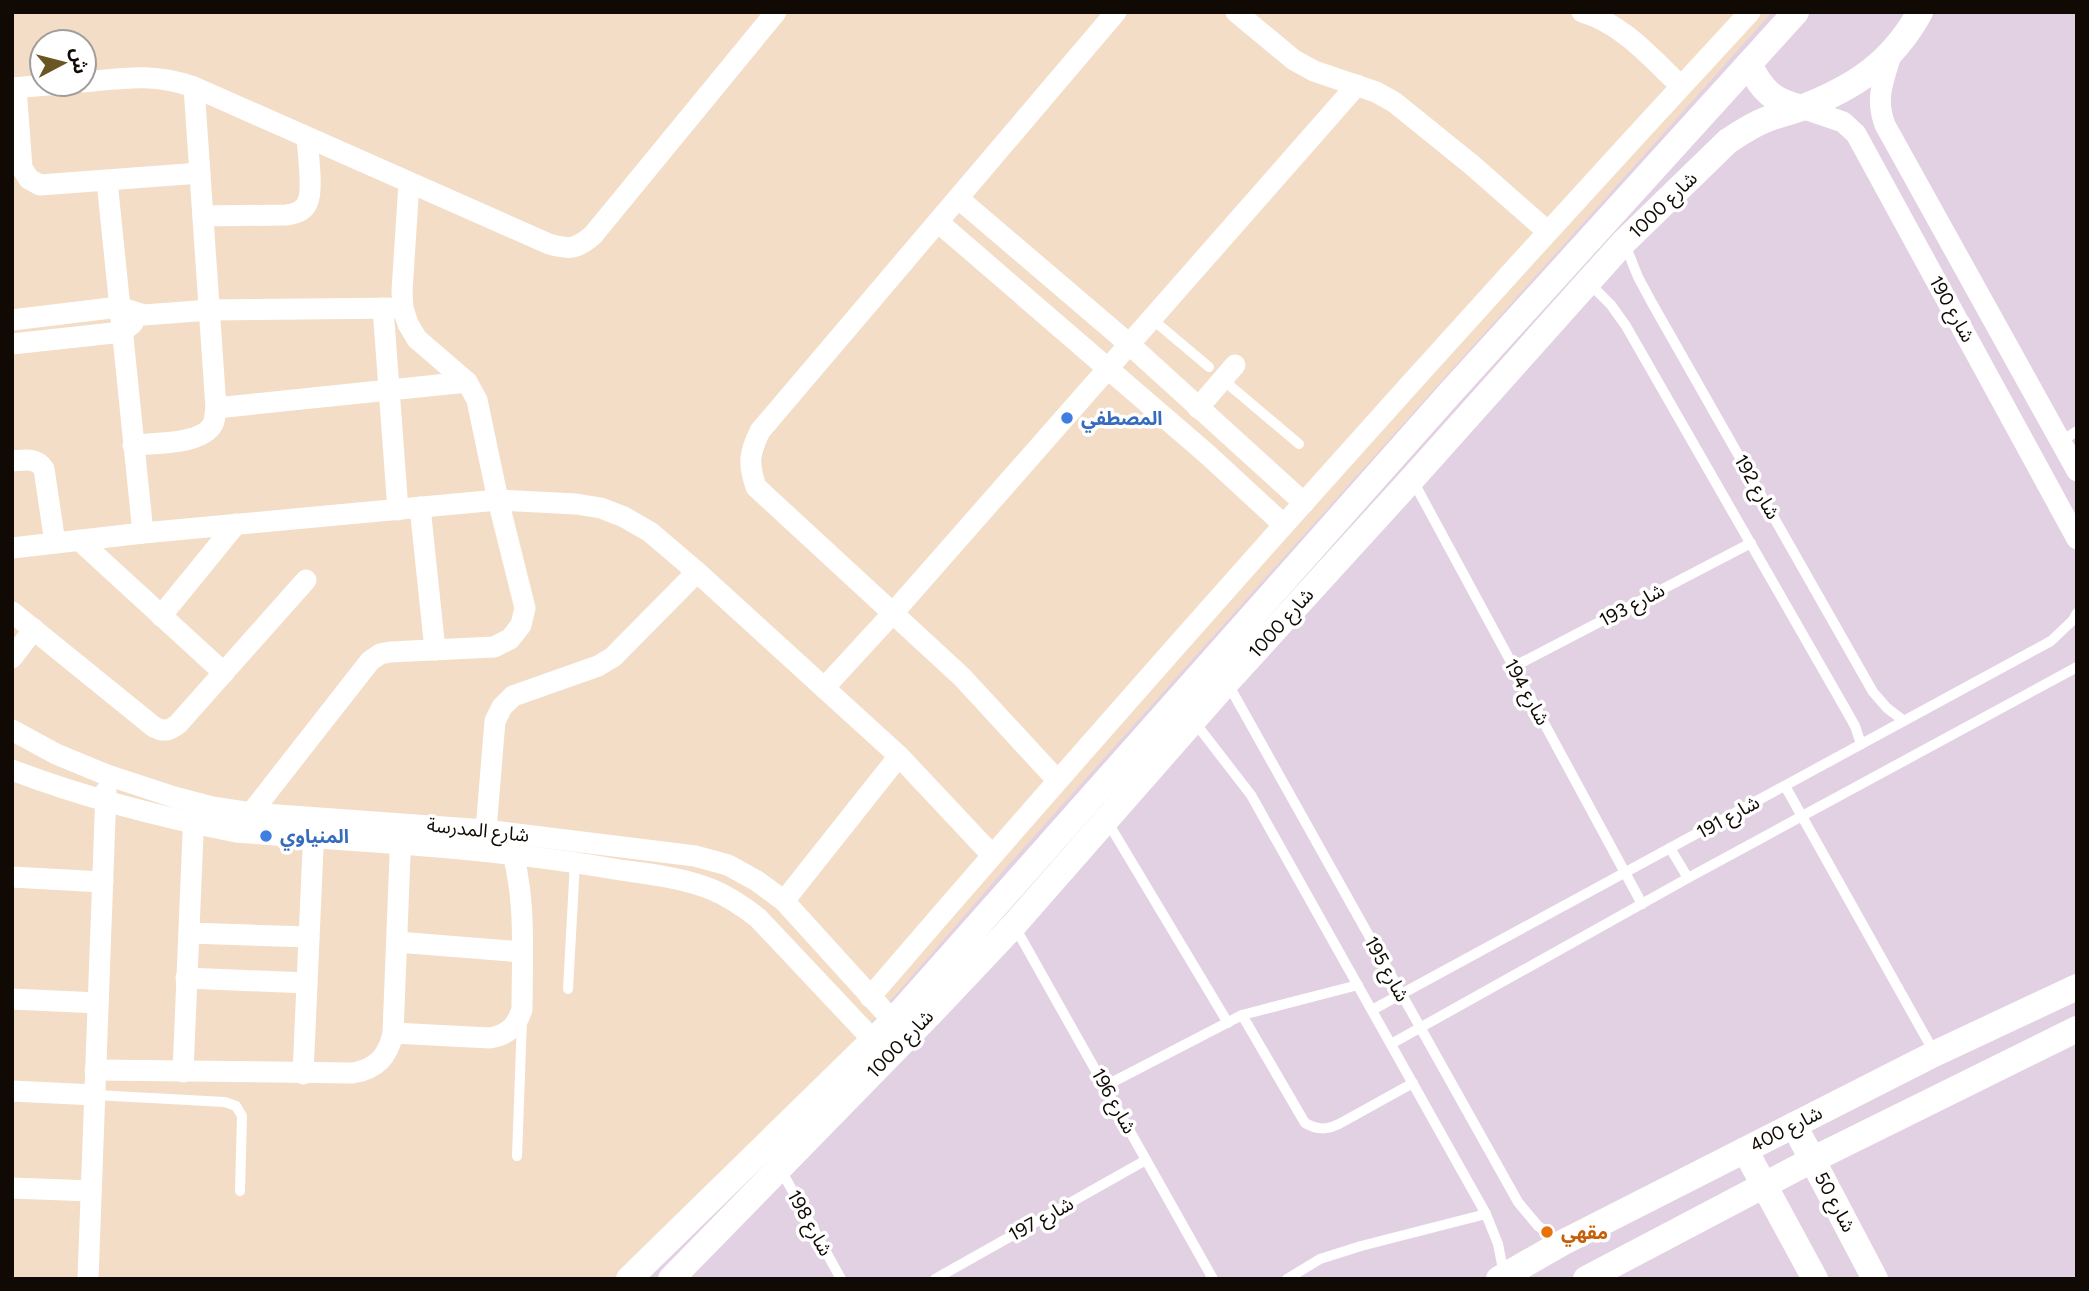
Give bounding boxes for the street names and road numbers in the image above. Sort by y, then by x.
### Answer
street label: شارع 1000 [1624,167,1703,245]
street label: شارع 190 [1923,272,1980,347]
street label: شارع 192 [1728,451,1785,524]
street label: شارع 193 [1595,578,1670,634]
street label: شارع 1000 [1244,583,1320,664]
street label: شارع 194 [1498,655,1555,730]
street label: شارع 191 [1693,790,1764,845]
street label: شارع المدرسة [425,813,530,849]
street label: شارع 195 [1358,932,1414,1007]
street label: شارع 1000 [862,1005,940,1084]
street label: شارع 196 [1085,1064,1141,1139]
street label: شارع 400 [1746,1101,1827,1159]
street label: شارع 50 [1808,1168,1860,1237]
street label: شارع 198 [781,1186,838,1261]
street label: شارع 197 [1005,1192,1078,1248]

